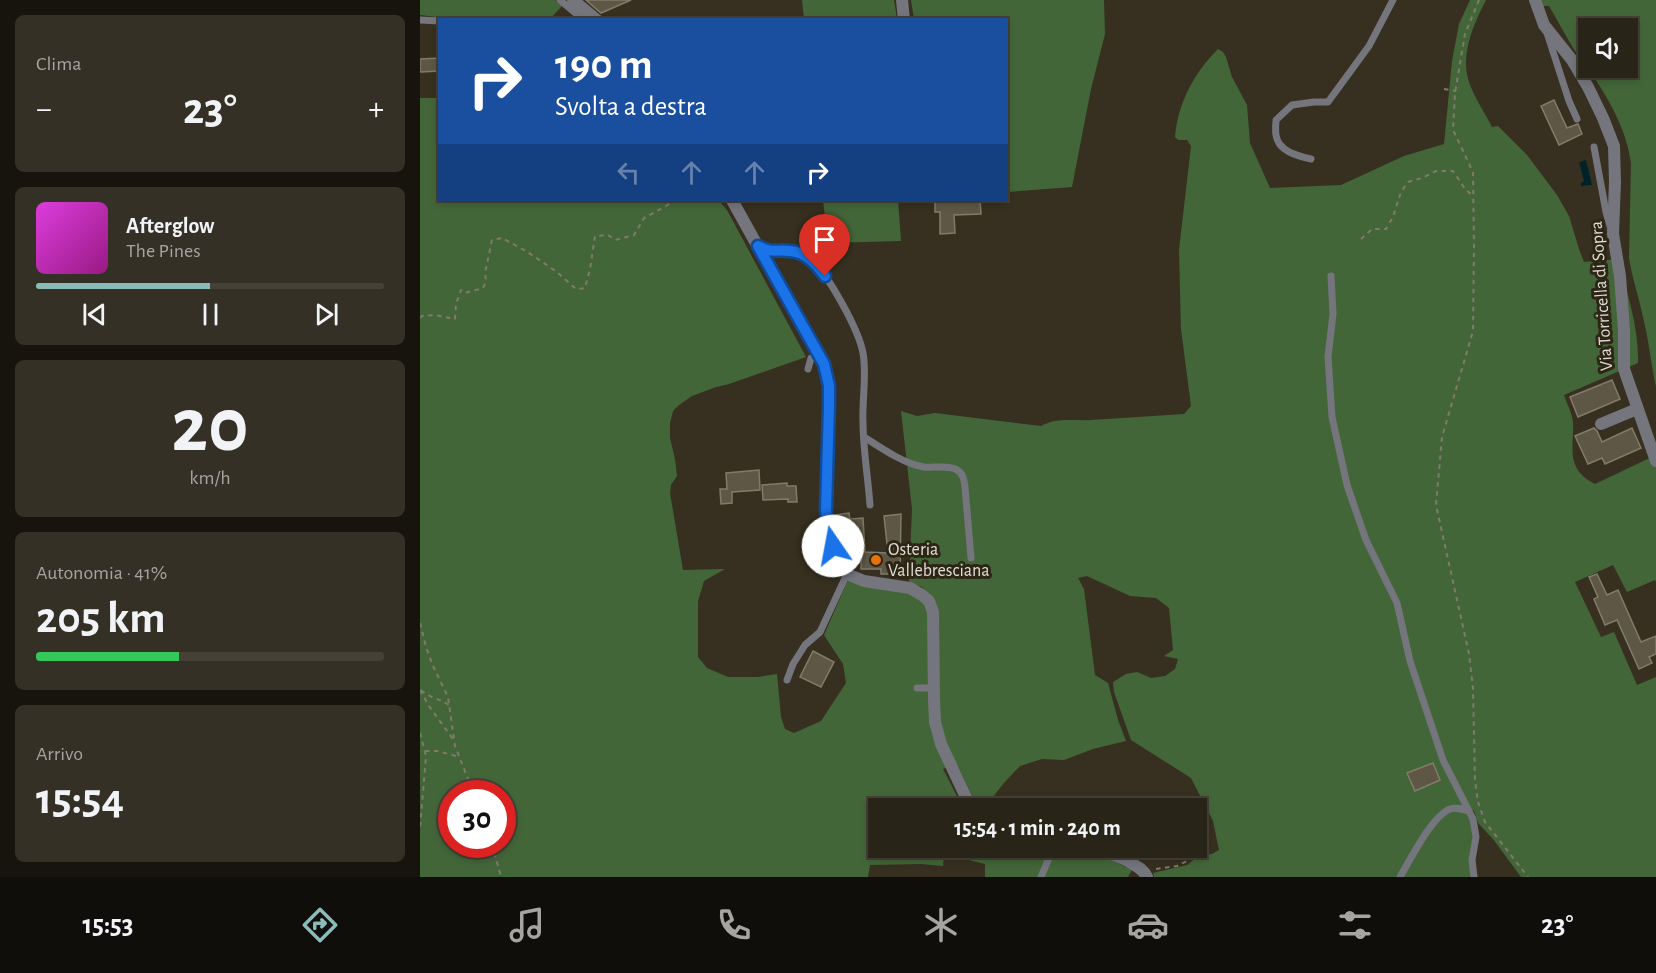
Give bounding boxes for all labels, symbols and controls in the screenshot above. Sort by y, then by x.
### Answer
map controls [1578,18,1638,78]
button: sound [1578,18,1638,78]
icon: right [456,42,534,120]
text: 190 m [555,44,653,86]
text: Clima [36,54,81,74]
text: 23° [183,87,237,132]
text: − [36,93,52,126]
text: + [368,93,384,126]
text: Svolta a destra [555,93,707,120]
icon: left [612,156,645,189]
icon: ahead [675,156,708,189]
icon: ahead [738,156,771,189]
icon: right [801,156,834,189]
pin [799,214,850,276]
text: Afterglow [126,215,214,237]
street label: Via Torricella di Sopra [1588,221,1616,371]
icon: arrive [808,223,841,256]
text: The Pines [126,241,201,261]
icon: previous [78,298,111,331]
icon: pause [194,298,227,331]
icon: next [310,298,343,331]
text: 20 [171,388,249,466]
text: km/h [189,468,231,488]
position arrow [801,514,865,578]
place label: Osteria Vallebresciana [888,541,990,580]
marker: Osteria Vallebresciana [869,553,883,567]
text: Autonomia · 41% [36,563,167,583]
text: 205 km [36,596,165,641]
text: Arrivo [36,744,83,764]
text: 15:54 [36,777,124,822]
speed limit sign: 30 [438,780,516,858]
text: 15:54 · 1 min · 240 m [954,817,1121,839]
icon: directions [299,904,341,946]
icon: music [506,904,548,946]
icon: phone [713,904,755,946]
icon: climate [920,904,962,946]
icon: car [1127,904,1169,946]
icon: filters [1334,904,1376,946]
text: 15:53 [83,911,133,938]
text: 23° [1541,911,1573,938]

